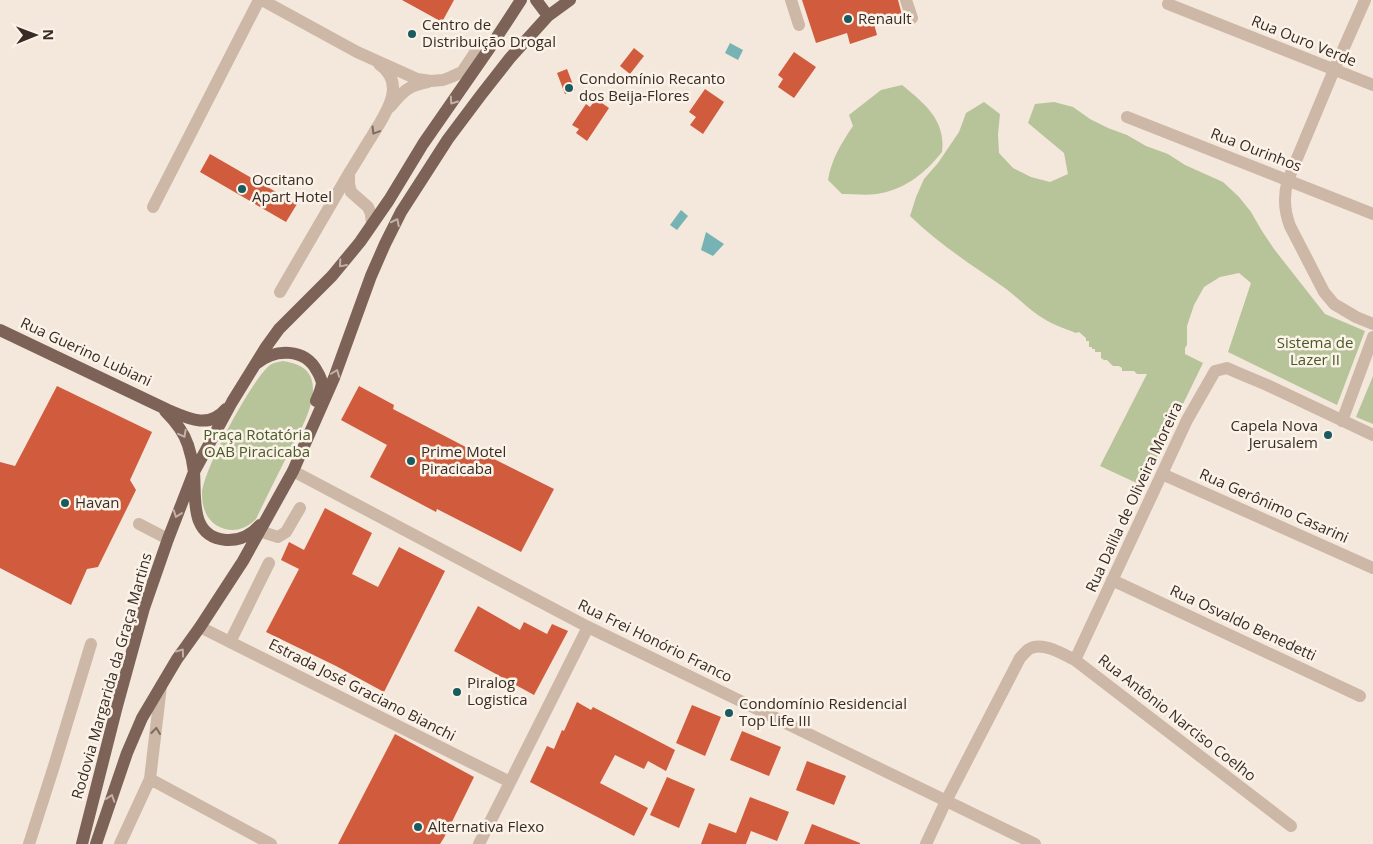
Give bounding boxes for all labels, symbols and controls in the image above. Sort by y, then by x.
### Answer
place label: Renault [858,8,912,28]
north arrow [10,10,60,60]
street label: Rua Ouro Verde [1249,10,1360,70]
marker: Renault [842,13,854,25]
place label: Centro de Distribuição Drogal [422,14,556,51]
marker: Centro de Distribuição Drogal [406,28,418,40]
text: N [39,29,58,41]
place label: Condomínio Recanto dos Beija-Flores [579,68,725,105]
marker: Condomínio Recanto dos Beija-Flores [563,82,575,94]
one-way arrow [450,95,459,104]
street label: Rua Ourinhos [1208,123,1305,176]
one-way arrow [371,125,381,134]
place label: Occitano Apart Hotel [252,169,332,206]
marker: Occitano Apart Hotel [236,183,248,195]
one-way arrow [390,218,400,227]
one-way arrow [339,258,348,267]
street label: Rua Guerino Lubiani [18,312,155,390]
park label: Sistema de Lazer II [1277,332,1353,369]
one-way arrow [330,369,340,377]
street label: Rua Dalila de Oliveira Moreira [1080,398,1186,595]
place label: Capela Nova Jerusalem [1230,415,1318,452]
park label: Praça Rotatória OAB Piracicaba [203,424,311,461]
one-way arrow [177,429,187,438]
marker: Capela Nova Jerusalem [1322,429,1334,441]
place label: Prime Motel Piracicaba [421,441,506,478]
marker: Prime Motel Piracicaba [405,455,417,467]
street label: Rua Gerônimo Casarini [1197,463,1352,547]
place label: Havan [75,492,119,512]
marker: Havan [59,497,71,509]
one-way arrow [173,509,183,517]
street label: Rodovia Margarida da Graça Martins [66,550,156,801]
street label: Rua Osvaldo Benedetti [1167,579,1320,665]
street label: Rua Frei Honório Franco [575,594,736,686]
street label: Estrada José Graciano Bianchi [266,633,459,745]
one-way arrow [176,649,184,658]
street label: Rua Antônio Narciso Coelho [1094,649,1261,785]
place label: Piralog Logistica [467,672,528,709]
marker: Piralog Logistica [451,686,463,698]
place label: Condomínio Residencial Top Life III [739,693,907,730]
marker: Condomínio Residencial Top Life III [723,707,735,719]
one-way arrow [150,727,161,735]
one-way arrow [106,794,116,802]
place label: Alternativa Flexo [428,816,544,836]
marker: Alternativa Flexo [412,821,424,833]

